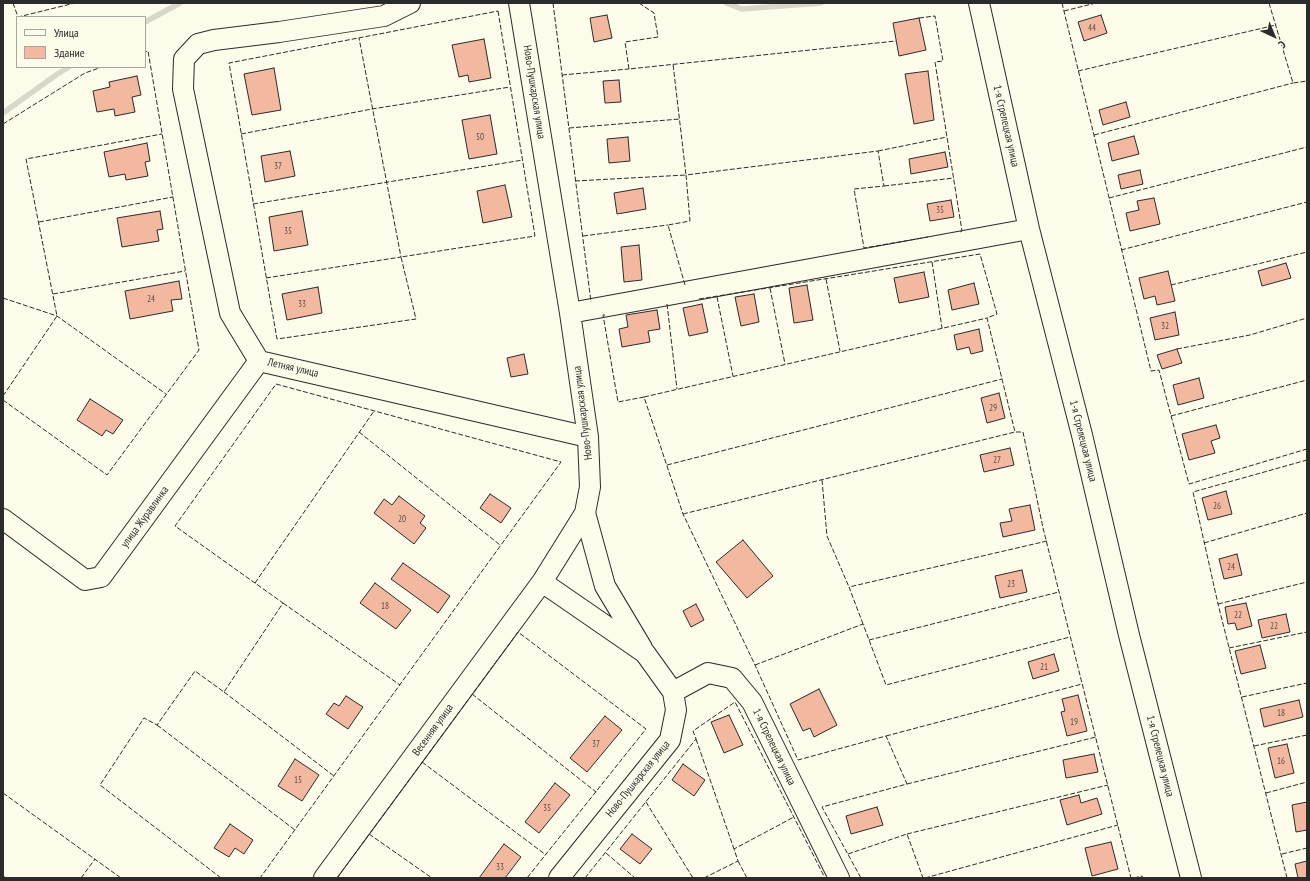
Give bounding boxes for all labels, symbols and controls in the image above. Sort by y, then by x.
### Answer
legend [16,16,146,68]
north arrow [1254,16,1294,56]
house number: 44 [1088,23,1096,33]
text: Улица [54,25,79,40]
text: С [1276,38,1289,51]
street label: Ново-Пушкарская улица [520,44,548,140]
text: Здание [54,45,85,60]
street label: 1-я Стрелецкая улица [990,84,1022,168]
house number: 50 [476,132,484,142]
house number: 37 [274,161,282,171]
house number: 35 [936,205,944,215]
house number: 35 [284,226,292,236]
house number: 24 [147,294,155,304]
house number: 33 [298,299,306,309]
house number: 32 [1161,321,1169,331]
street label: Летняя улица [266,356,320,380]
street label: Ново-Пушкарская улица [571,365,595,461]
street label: 1-я Стрелецкая улица [1066,399,1100,483]
house number: 29 [989,403,997,413]
house number: 27 [993,455,1001,465]
street label: улица Журавлинка [118,484,172,550]
house number: 26 [1213,501,1221,511]
house number: 20 [398,514,406,524]
house number: 24 [1227,562,1235,572]
house number: 23 [1007,579,1015,589]
house number: 18 [381,601,389,611]
house number: 22 [1234,610,1242,620]
house number: 22 [1270,621,1278,631]
house number: 21 [1040,662,1048,672]
street label: Весенняя улица [410,702,456,758]
street label: 1-я Стрелецкая улица [750,707,798,787]
house number: 18 [1277,708,1285,718]
street label: 1-я Стрелецкая улица [1143,714,1177,798]
house number: 19 [1070,717,1078,727]
street label: Ново-Пушкарская улица [603,738,673,820]
house number: 37 [592,739,600,749]
house number: 16 [1277,756,1285,766]
house number: 15 [294,775,302,785]
house number: 35 [543,803,551,813]
house number: 33 [496,862,504,872]

